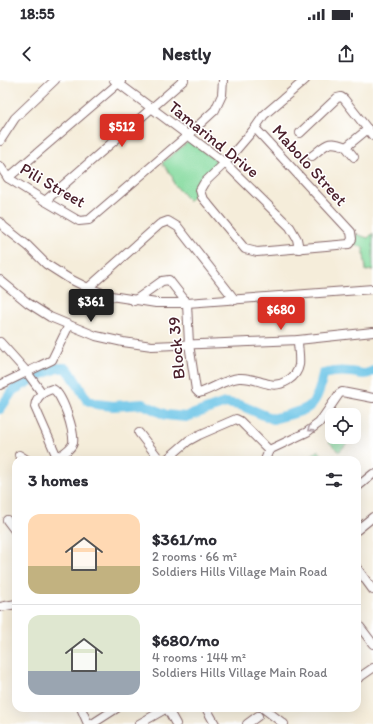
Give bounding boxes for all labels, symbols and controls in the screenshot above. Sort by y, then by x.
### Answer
text: 18:55 [20,5,55,23]
icon: back [16,43,38,65]
text: Nestly [162,43,211,65]
icon: share [335,43,357,65]
street label: Tamarind Drive [165,96,263,182]
pin: $512 [98,114,146,148]
text: $512 [109,119,135,134]
street label: Mabolo Street [268,120,352,210]
street label: Pili Street [17,158,89,212]
pin: $361 [67,289,115,323]
text: $361 [78,294,104,309]
pin: $680 [257,297,305,331]
text: $680 [267,302,295,317]
street label: Block 39 [163,316,189,380]
map controls [325,408,361,444]
button: locate [325,408,361,444]
one-way arrow [307,424,314,432]
icon: filters [323,469,345,491]
text: 3 homes [28,470,88,490]
text: $361/mo [152,529,217,549]
icon: home [60,530,108,578]
text: 2 rooms · 66 m² [152,549,237,564]
text: Soldiers Hills Village Main Road [152,564,327,579]
text: $680/mo [152,630,219,650]
icon: home [60,631,108,679]
text: 4 rooms · 144 m² [152,650,246,665]
text: Soldiers Hills Village Main Road [152,665,327,680]

